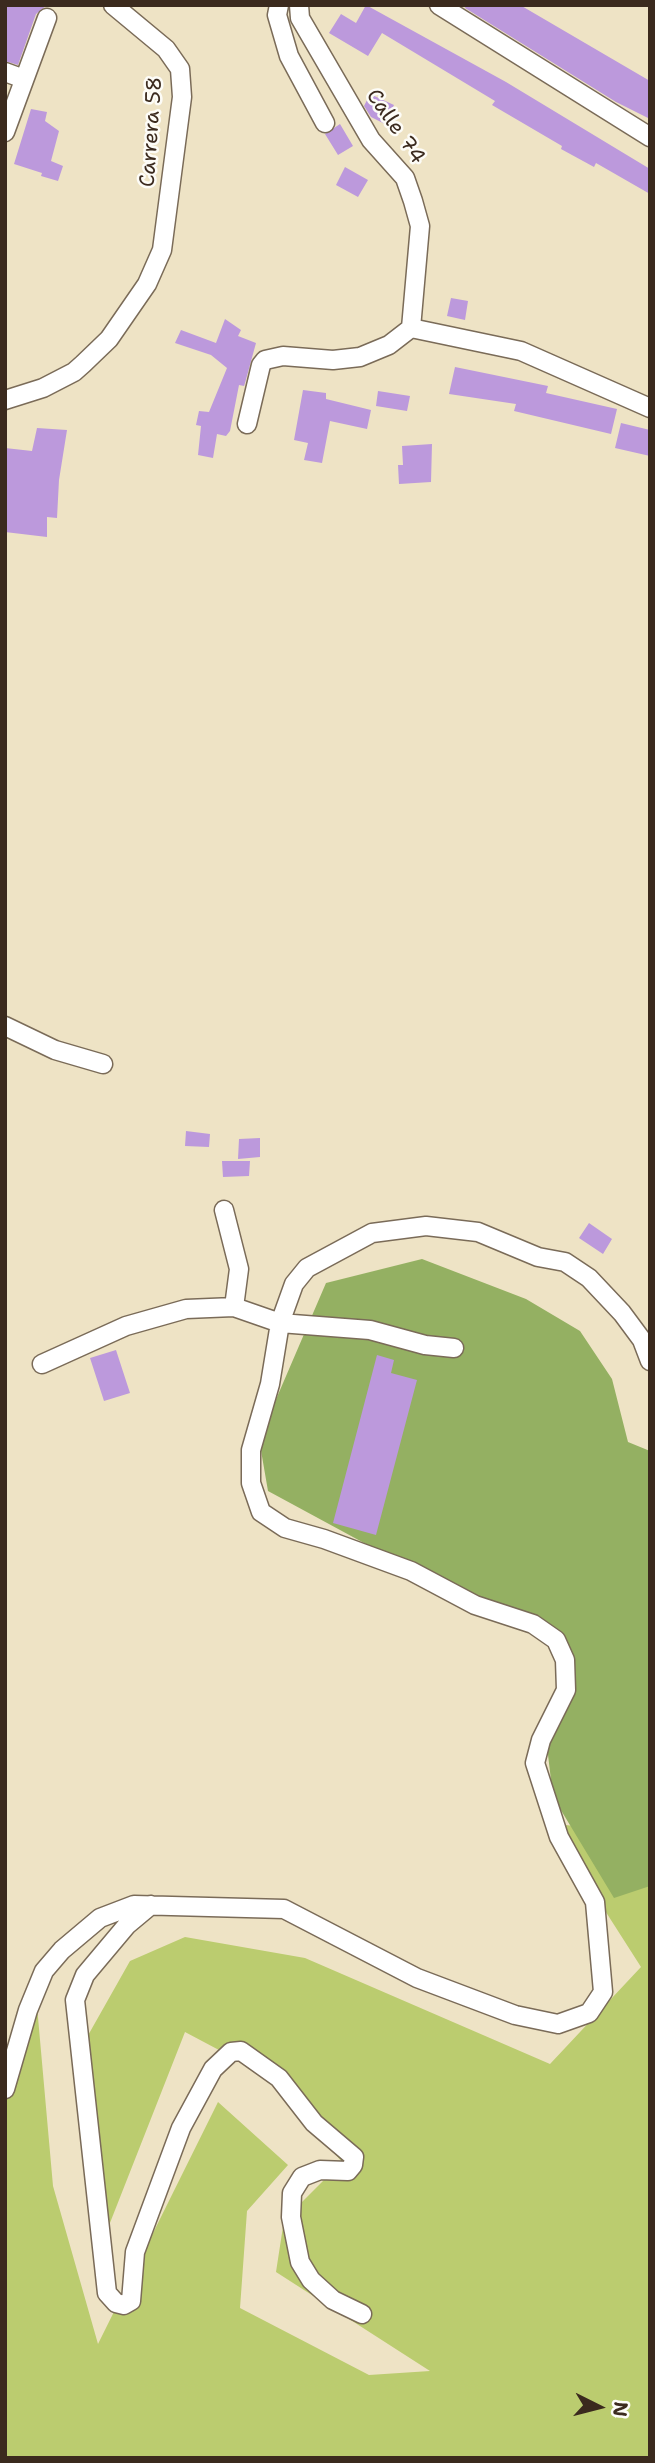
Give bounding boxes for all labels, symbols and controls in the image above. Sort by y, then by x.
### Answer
street label: Carrera 58 [136,76,168,188]
street label: Calle 74 [360,85,430,169]
north arrow [564,2372,634,2442]
text: N [607,2400,634,2418]

